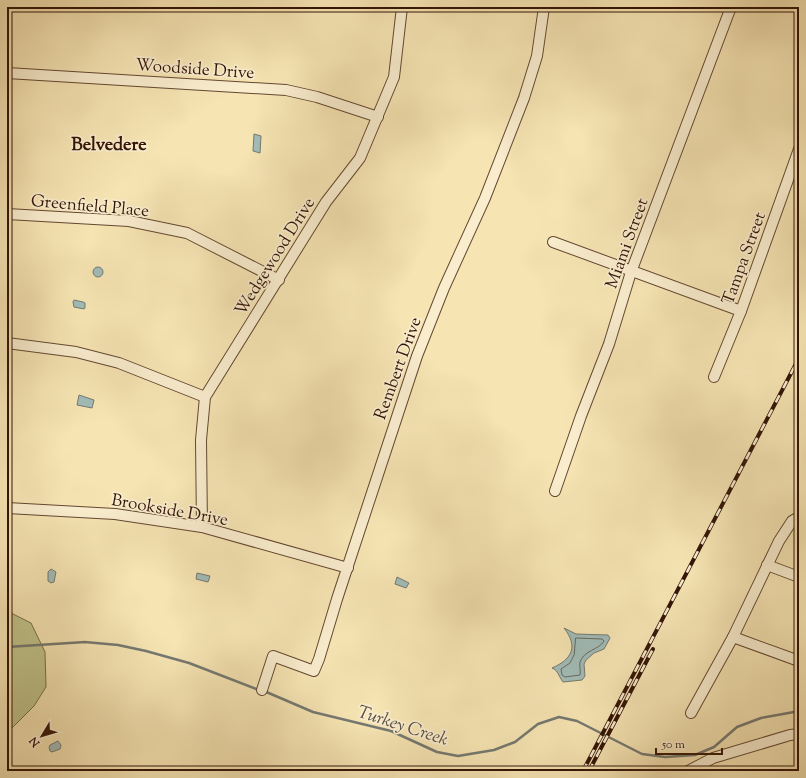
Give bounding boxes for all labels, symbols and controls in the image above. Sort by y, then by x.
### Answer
street label: Woodside Drive [135,54,255,86]
district label: Belvedere [71,133,147,159]
street label: Greenfield Place [30,190,150,224]
street label: Wedgewood Drive [230,193,322,321]
street label: Miami Street [600,195,655,292]
street label: Tampa Street [717,209,773,308]
street label: Rembert Drive [369,314,429,423]
street label: Brookside Drive [109,489,230,533]
water label: Turkey Creek [354,700,451,754]
north arrow [22,716,62,756]
scale bar [656,730,722,756]
text: N [26,733,45,751]
text: 50 m [661,736,685,754]

